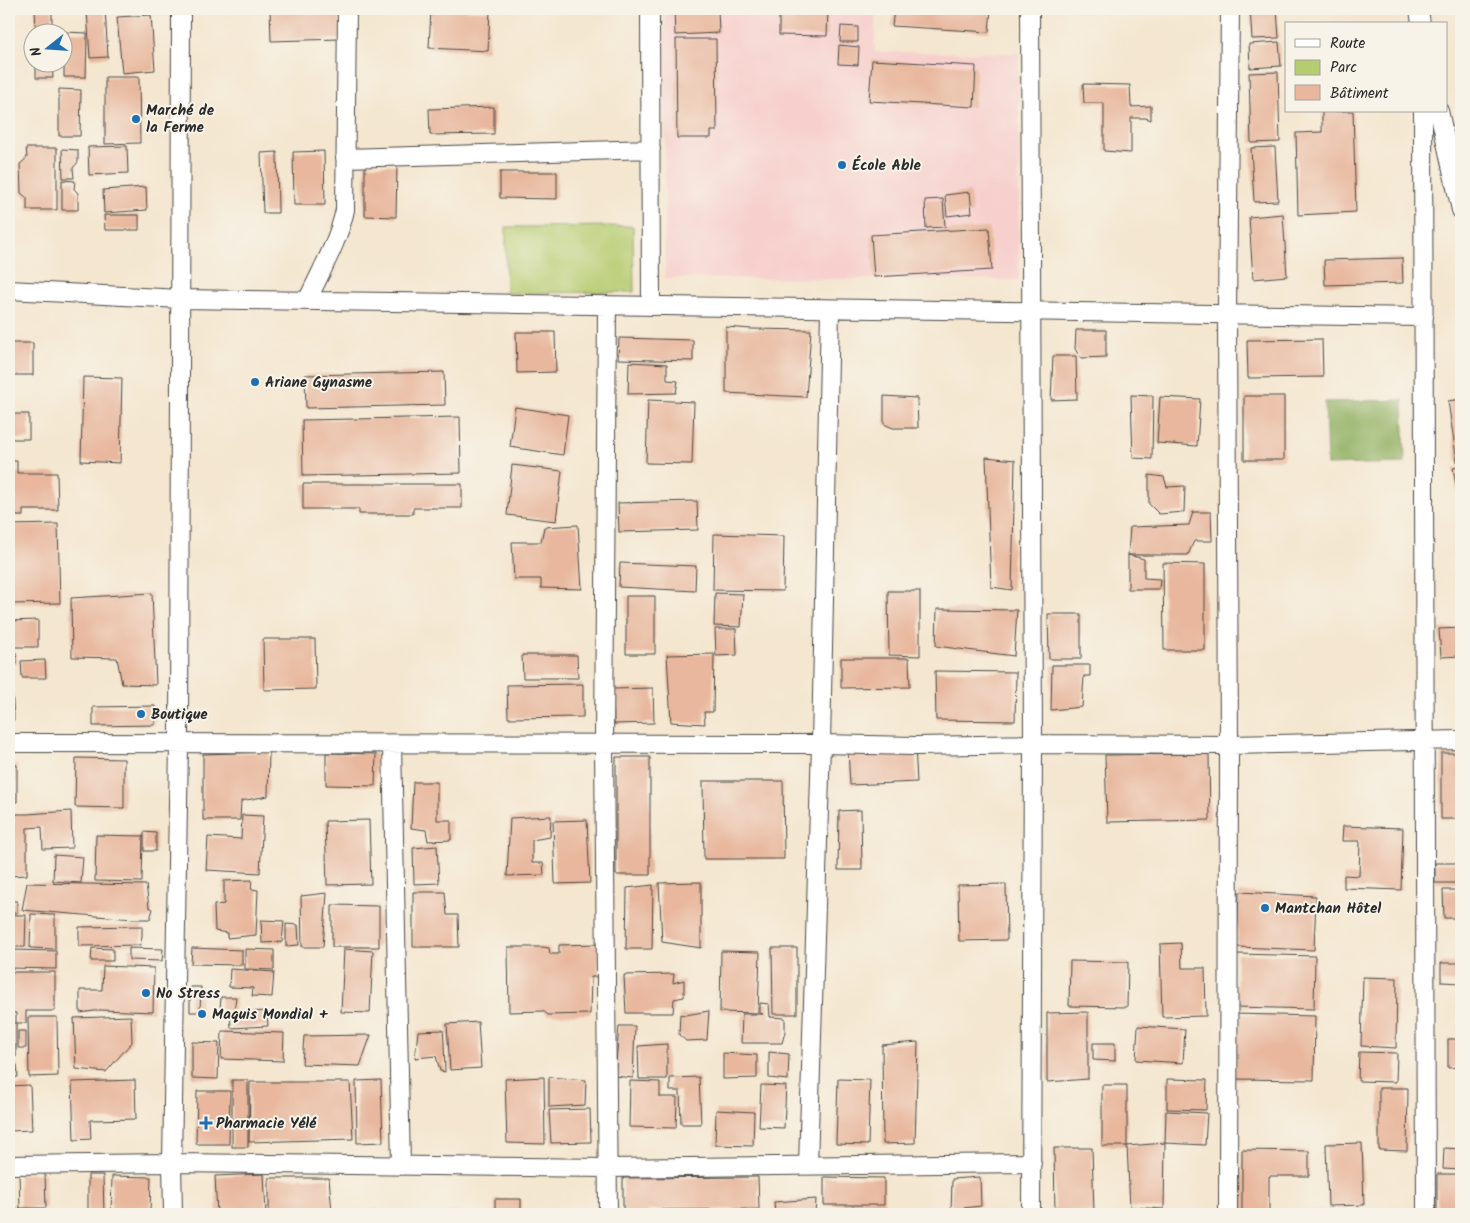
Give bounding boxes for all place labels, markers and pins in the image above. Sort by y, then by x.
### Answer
place label: Marché de la Ferme [146,99,215,140]
marker: Marché de la Ferme [130,113,142,125]
place label: École Able [852,154,921,178]
marker: École Able [836,159,848,171]
place label: Ariane Gynasme [265,371,373,395]
marker: Ariane Gynasme [249,376,261,388]
place label: Boutique [151,703,208,727]
marker: Boutique [135,708,147,720]
place label: Mantchan Hôtel [1275,897,1381,921]
marker: Mantchan Hôtel [1259,902,1271,914]
place label: No Stress [156,982,220,1006]
marker: No Stress [140,987,152,999]
place label: Maquis Mondial + [212,1003,329,1027]
marker: Maquis Mondial + [196,1008,208,1020]
place label: Pharmacie Yélé [216,1112,317,1136]
marker: Pharmacie Yélé [200,1117,212,1129]

